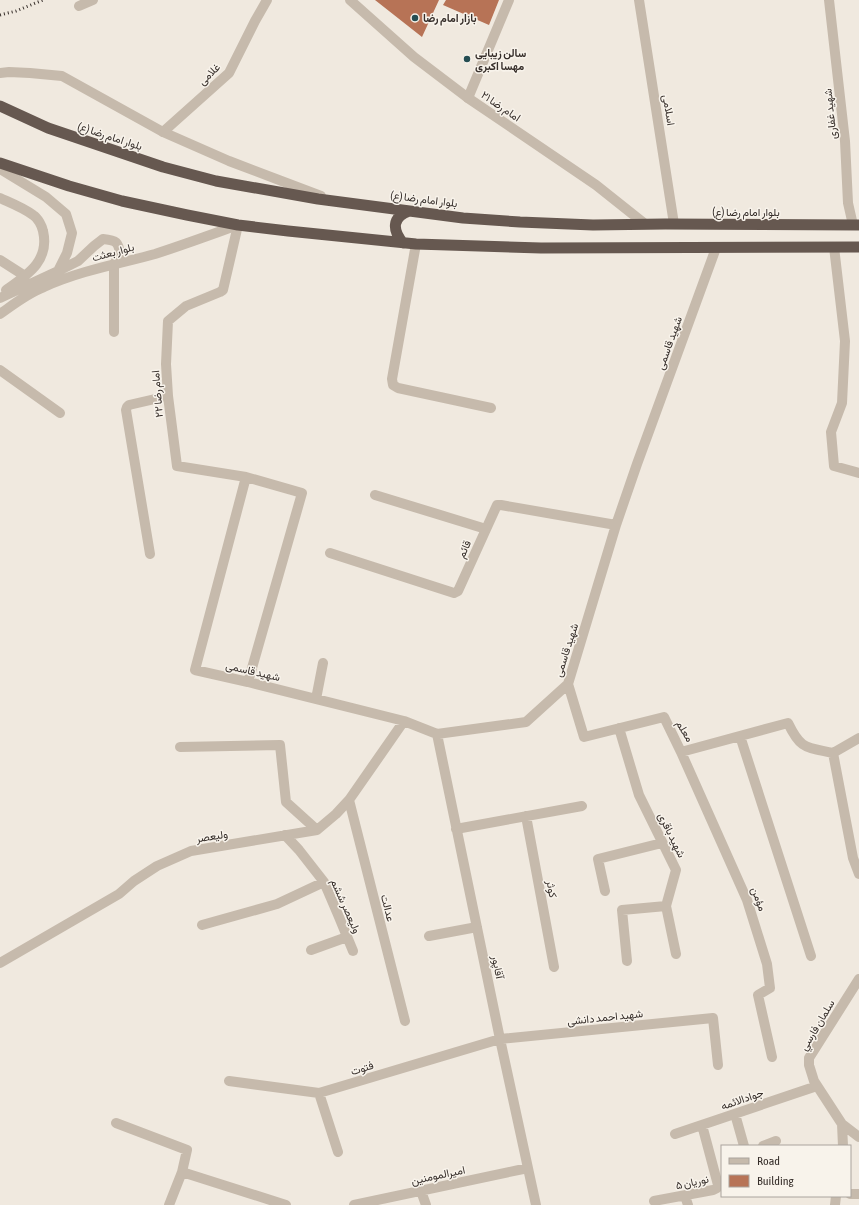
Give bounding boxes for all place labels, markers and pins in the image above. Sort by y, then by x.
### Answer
place label: بازار امام رضا [423,12,477,26]
marker: بازار امام رضا [410,13,420,23]
place label: سالن زیبایی مهسا اکبری [475,47,527,73]
marker: سالن زیبایی مهسا اکبری [462,54,472,64]

